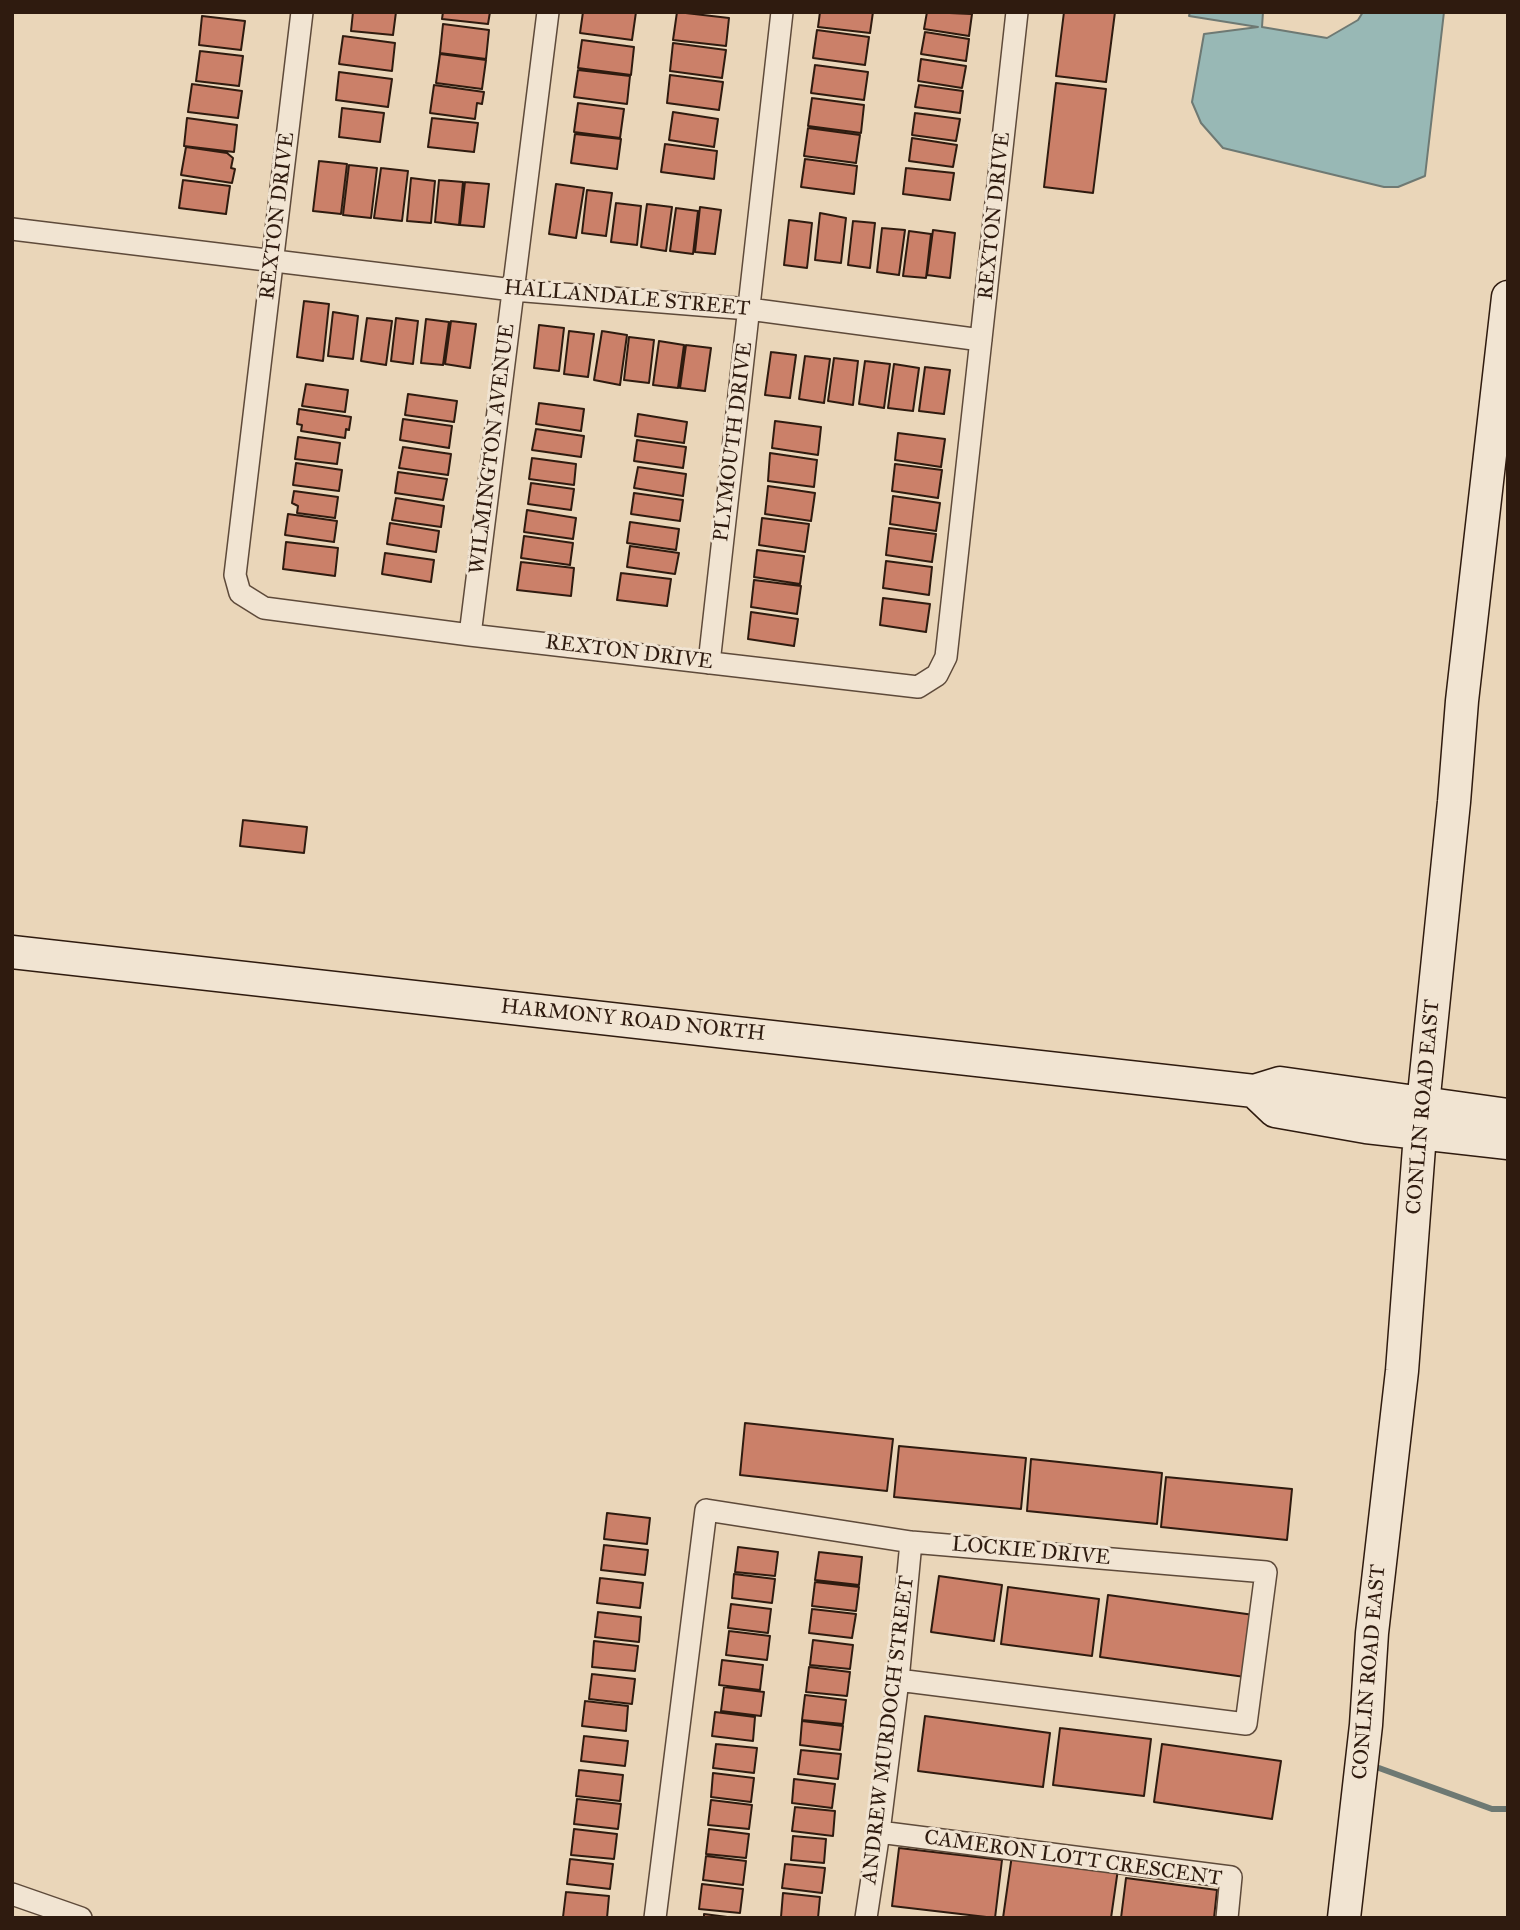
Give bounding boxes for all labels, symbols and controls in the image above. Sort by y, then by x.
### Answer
street label: REXTON DRIVE [255,131,301,301]
street label: REXTON DRIVE [974,131,1016,301]
street label: HALLANDALE STREET [503,276,751,322]
street label: WILMINGTON AVENUE [465,322,521,576]
street label: PLYMOUTH DRIVE [709,341,759,543]
street label: REXTON DRIVE [544,630,714,676]
street label: HARMONY ROAD NORTH [500,995,766,1047]
street label: CONLIN ROAD EAST [1402,998,1446,1216]
street label: LOCKIE DRIVE [951,1533,1111,1571]
street label: CONLIN ROAD EAST [1348,1563,1392,1781]
street label: ANDREW MURDOCH STREET [858,1574,920,1886]
street label: CAMERON LOTT CRESCENT [923,1826,1223,1892]

